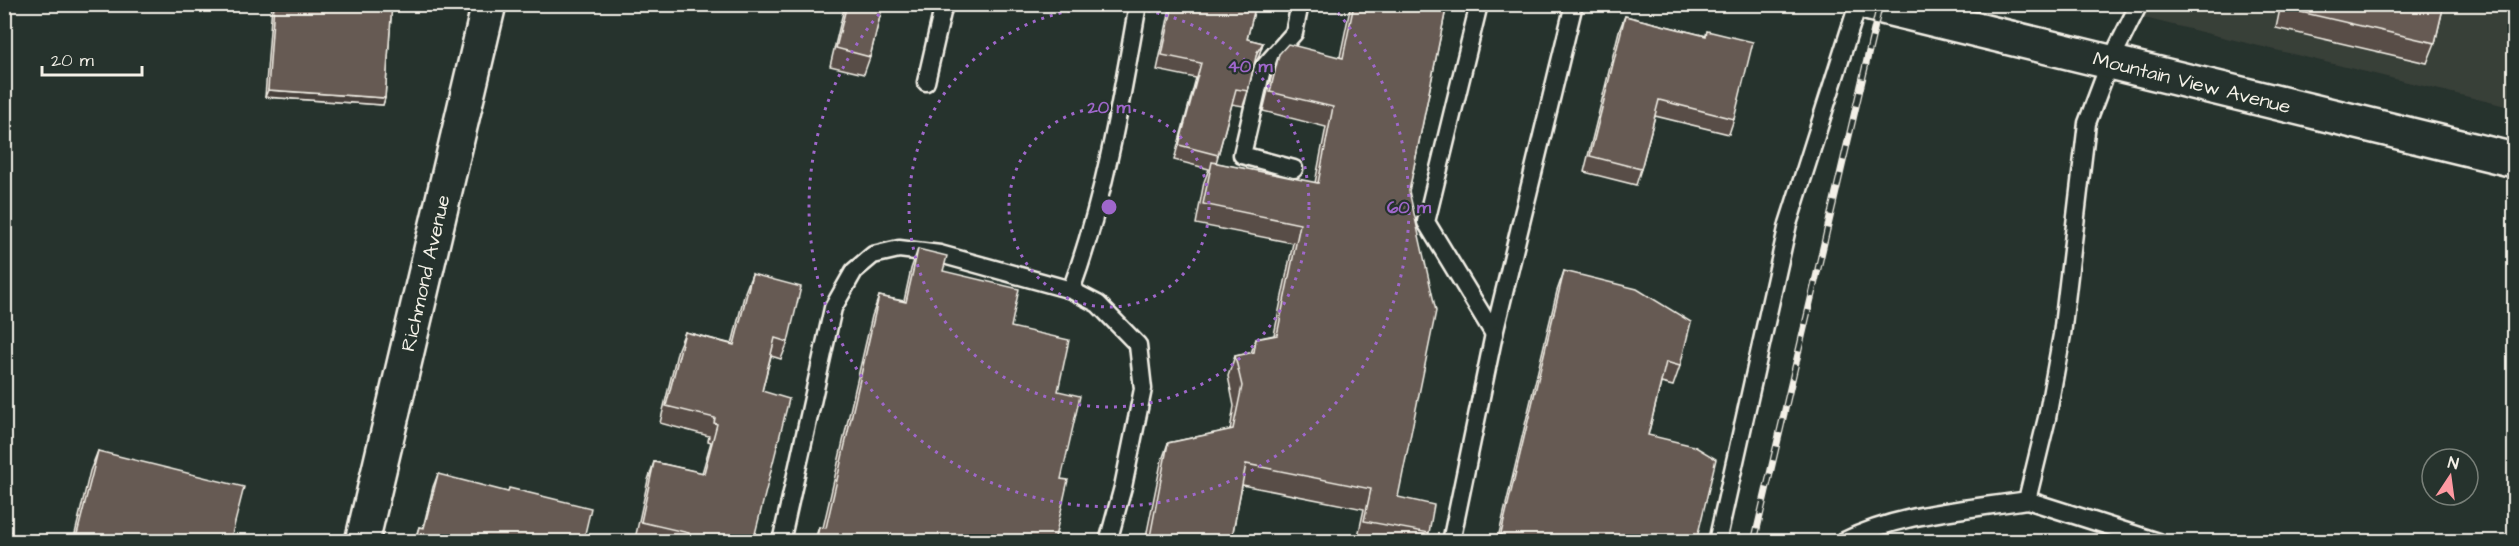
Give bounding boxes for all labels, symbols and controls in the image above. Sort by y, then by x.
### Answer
scale bar [42,39,142,77]
street label: Mountain View Avenue [2090,45,2294,121]
text: 20 m [51,48,94,73]
text: 40 m [1228,54,1273,79]
text: 20 m [1087,95,1131,120]
street label: Richmond Avenue [394,192,458,354]
text: 60 m [1387,195,1432,220]
centre of rings [1099,197,1119,217]
north arrow [2420,447,2480,507]
text: N [2446,452,2461,475]

